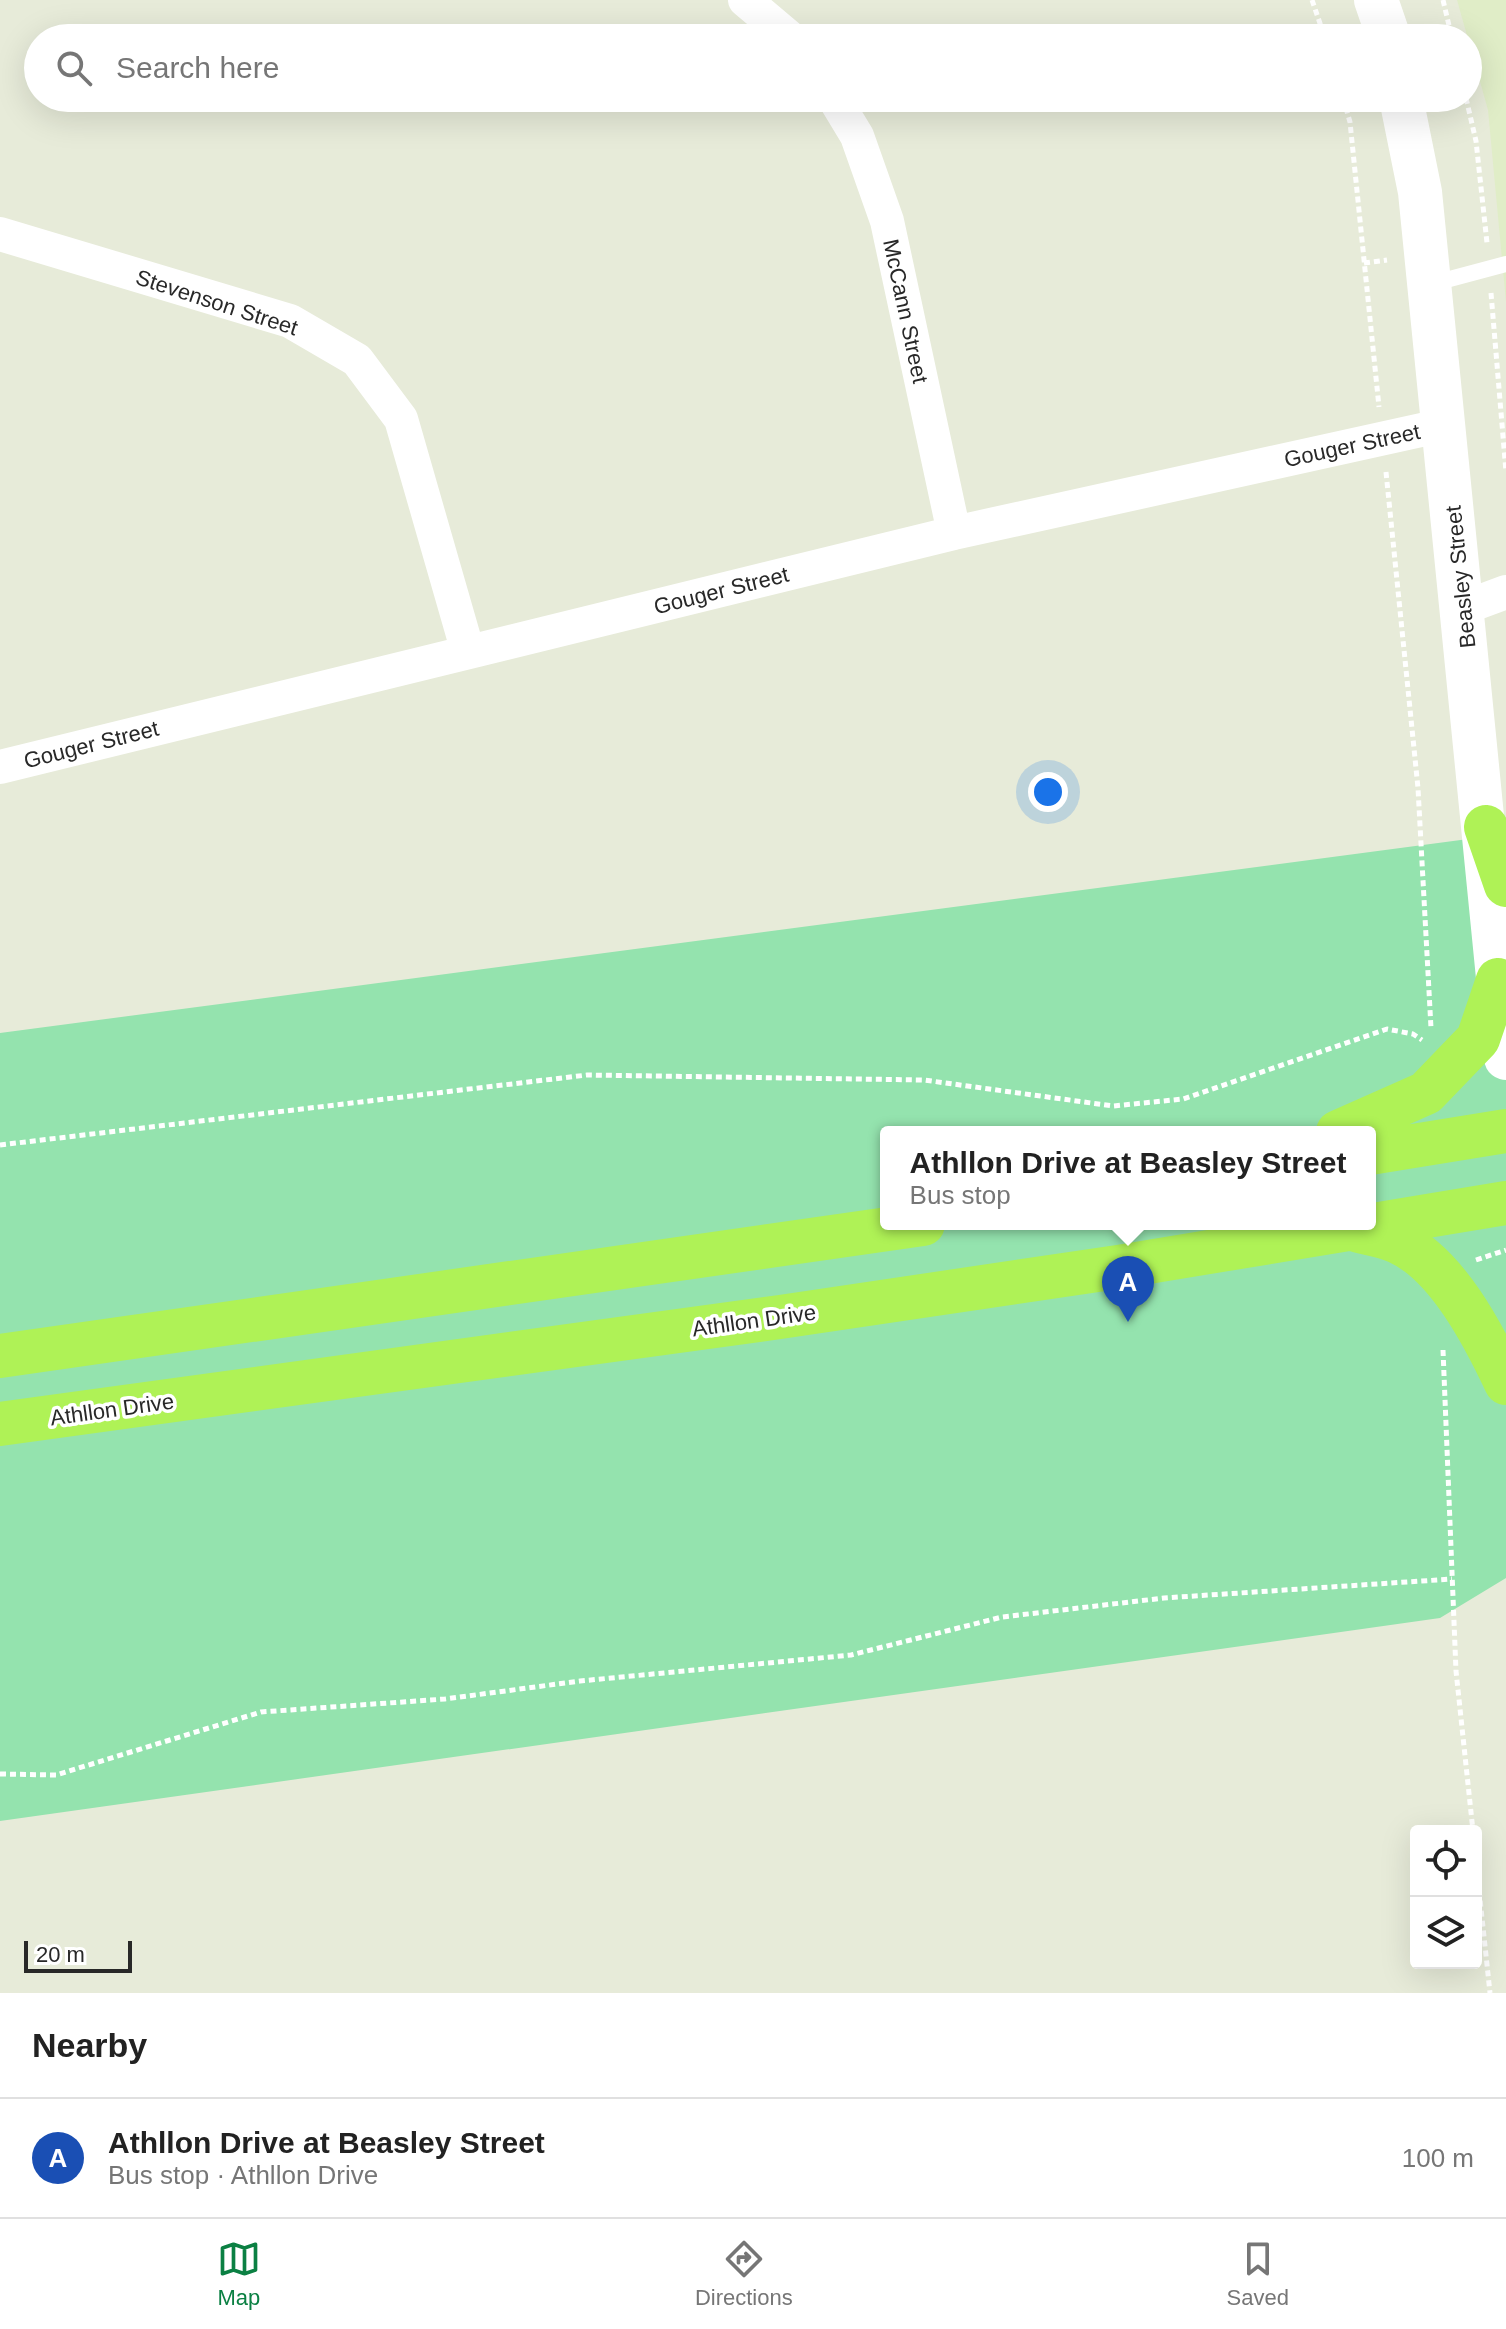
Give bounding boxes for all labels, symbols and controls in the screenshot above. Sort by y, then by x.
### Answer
search box [24,24,1482,112]
icon: search [52,46,96,90]
text: Search here [116,51,279,84]
street label: McCann Street [878,237,933,385]
street label: Stevenson Street [133,265,301,340]
street label: Gouger Street [1282,419,1422,472]
street label: Beasley Street [1441,504,1480,649]
street label: Gouger Street [651,562,791,619]
street label: Gouger Street [21,716,161,773]
your location [1028,772,1068,812]
popup [880,1126,1376,1230]
text: Athllon Drive at Beasley Street [910,1146,1346,1179]
text: Bus stop [910,1180,1011,1210]
pin: A [1102,1256,1154,1322]
street label: Athllon Drive [691,1299,818,1342]
street label: Athllon Drive [49,1388,176,1431]
map controls [1410,1825,1482,1969]
button: locate [1410,1825,1482,1897]
button: layers [1410,1897,1482,1969]
scale bar [24,1937,132,1973]
text: 20 m [36,1942,85,1967]
text: Nearby [32,2026,147,2064]
text: Athllon Drive at Beasley Street [108,2126,545,2159]
text: A [49,2143,67,2173]
text: 100 m [1402,2143,1474,2173]
text: Bus stop · Athllon Drive [108,2160,378,2190]
tab: Map [217,2237,261,2311]
tab: Directions [695,2237,793,2311]
tab: Saved [1227,2237,1289,2311]

